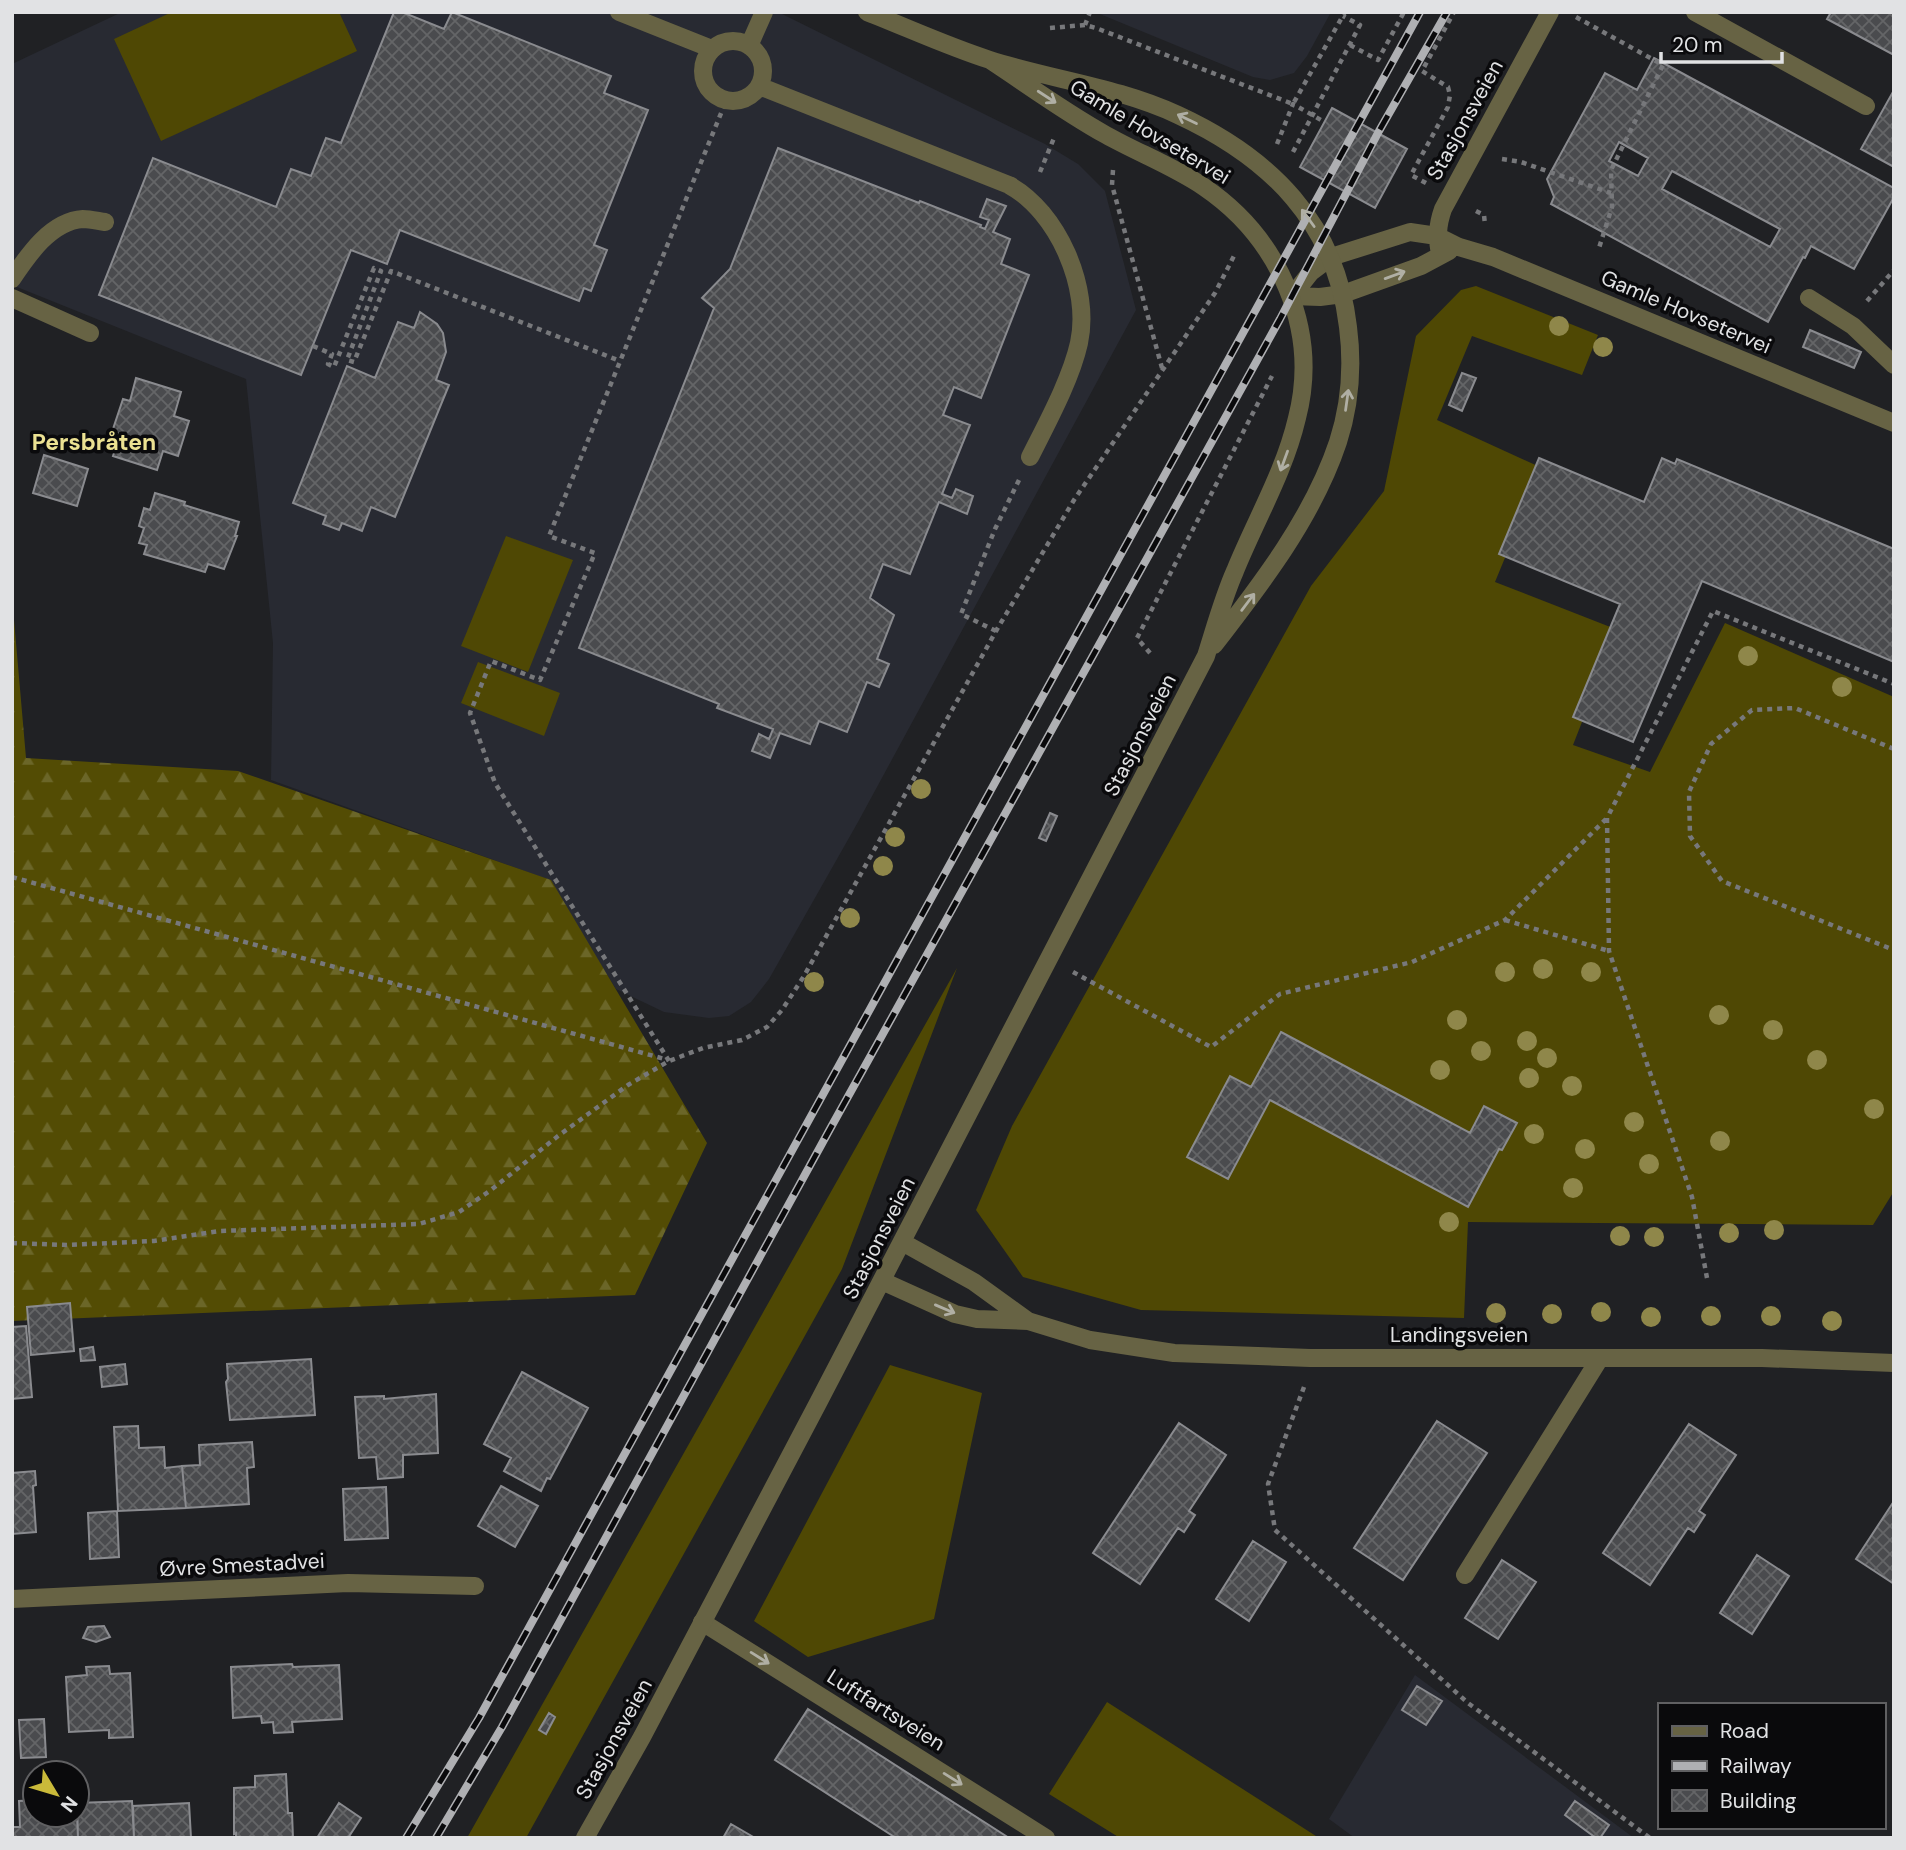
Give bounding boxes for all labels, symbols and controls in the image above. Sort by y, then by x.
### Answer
scale bar [1661,21,1782,65]
text: 20 m [1672,31,1723,59]
street label: Stasjonsveien [1420,55,1510,185]
street label: Gamle Hovsetervei [1065,73,1235,191]
one-way arrow [1037,90,1056,104]
one-way arrow [1177,112,1198,126]
one-way arrow [1301,209,1316,228]
street label: Gamle Hovsetervei [1597,264,1775,360]
one-way arrow [1383,268,1405,280]
one-way arrow [1341,389,1354,412]
district label: Persbråten [32,427,156,457]
one-way arrow [1277,449,1289,471]
one-way arrow [1240,593,1255,612]
street label: Stasjonsveien [1097,669,1183,801]
street label: Stasjonsveien [836,1172,922,1304]
one-way arrow [933,1303,955,1316]
street label: Landingsveien [1390,1321,1528,1349]
street label: Øvre Smestadvei [159,1547,325,1583]
one-way arrow [750,1651,770,1665]
street label: Luftfartsveien [822,1663,950,1757]
street label: Stasjonsveien [569,1674,659,1804]
legend [1658,1703,1885,1829]
text: Road [1720,1717,1769,1745]
text: Railway [1720,1752,1792,1780]
north arrow [21,1759,91,1829]
one-way arrow [942,1773,962,1787]
text: Building [1720,1787,1797,1815]
text: N [55,1791,83,1817]

